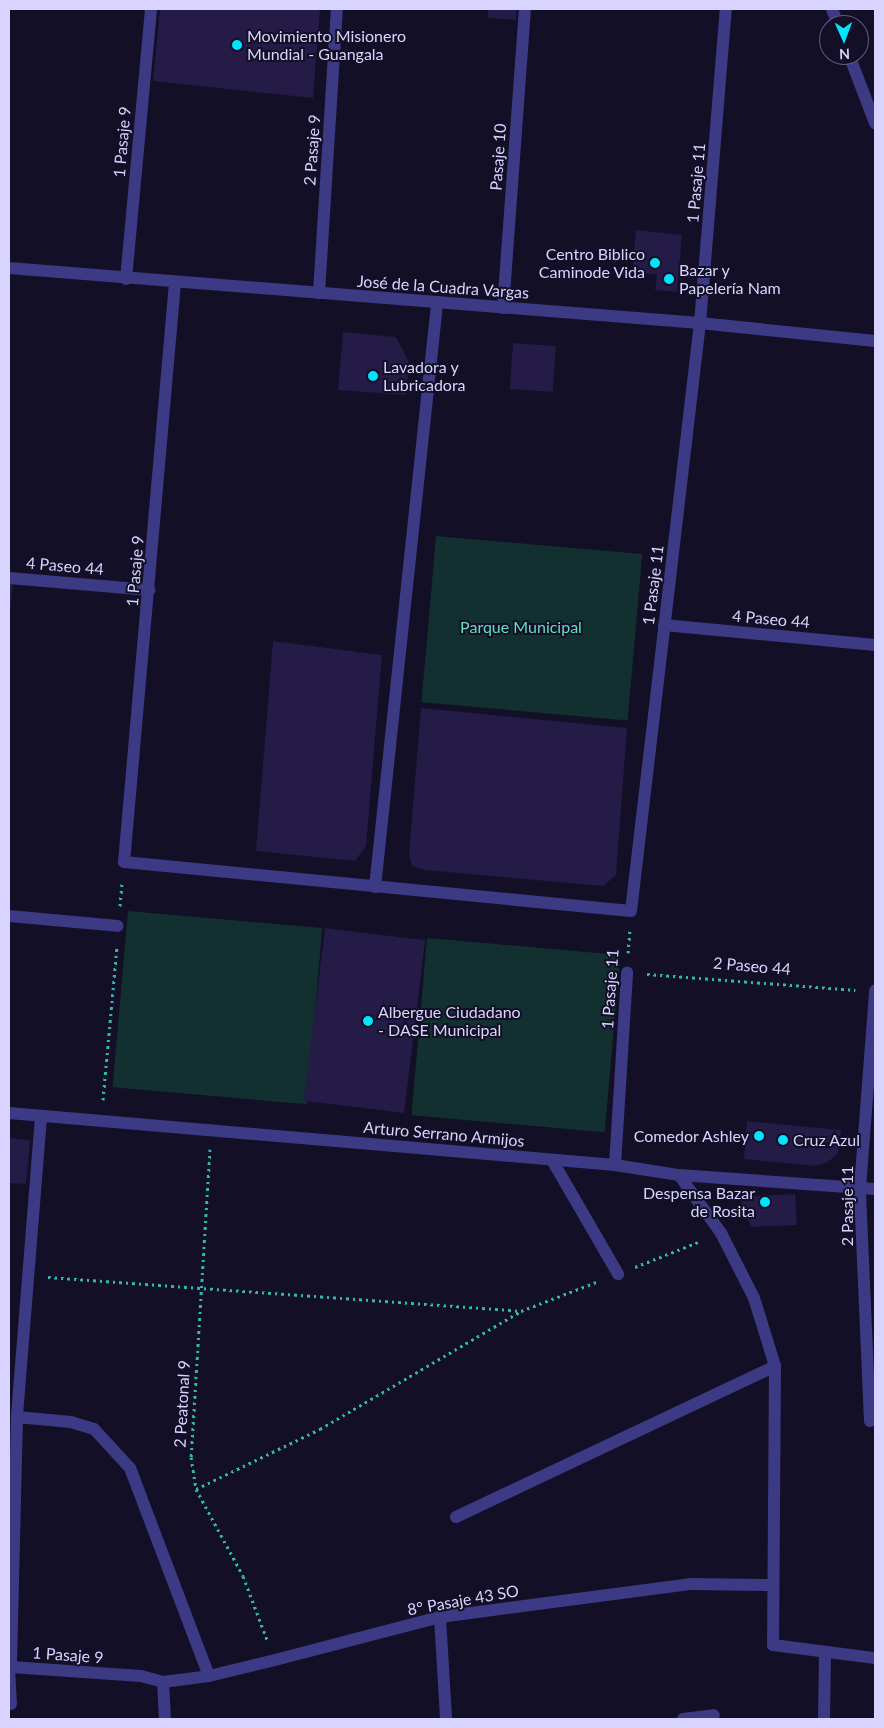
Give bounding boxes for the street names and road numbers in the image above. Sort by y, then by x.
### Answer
street label: 1 Pasaje 9 [109,106,135,178]
street label: 2 Pasaje 9 [300,114,324,186]
street label: Pasaje 10 [486,123,510,191]
street label: 1 Pasaje 11 [683,142,709,224]
street label: José de la Cuadra Vargas [356,271,530,303]
street label: 1 Pasaje 9 [122,535,148,607]
street label: 1 Pasaje 11 [639,544,667,626]
street label: 4 Paseo 44 [25,553,105,579]
street label: 4 Paseo 44 [731,606,811,632]
street label: 1 Pasaje 11 [598,948,622,1030]
street label: 2 Paseo 44 [712,953,792,979]
street label: Arturo Serrano Armijos [362,1117,526,1151]
street label: 2 Pasaje 11 [837,1166,857,1246]
street label: 2 Peatonal 9 [170,1360,194,1448]
street label: 8° Pasaje 43 SO [406,1581,520,1619]
street label: 1 Pasaje 9 [32,1643,104,1667]

